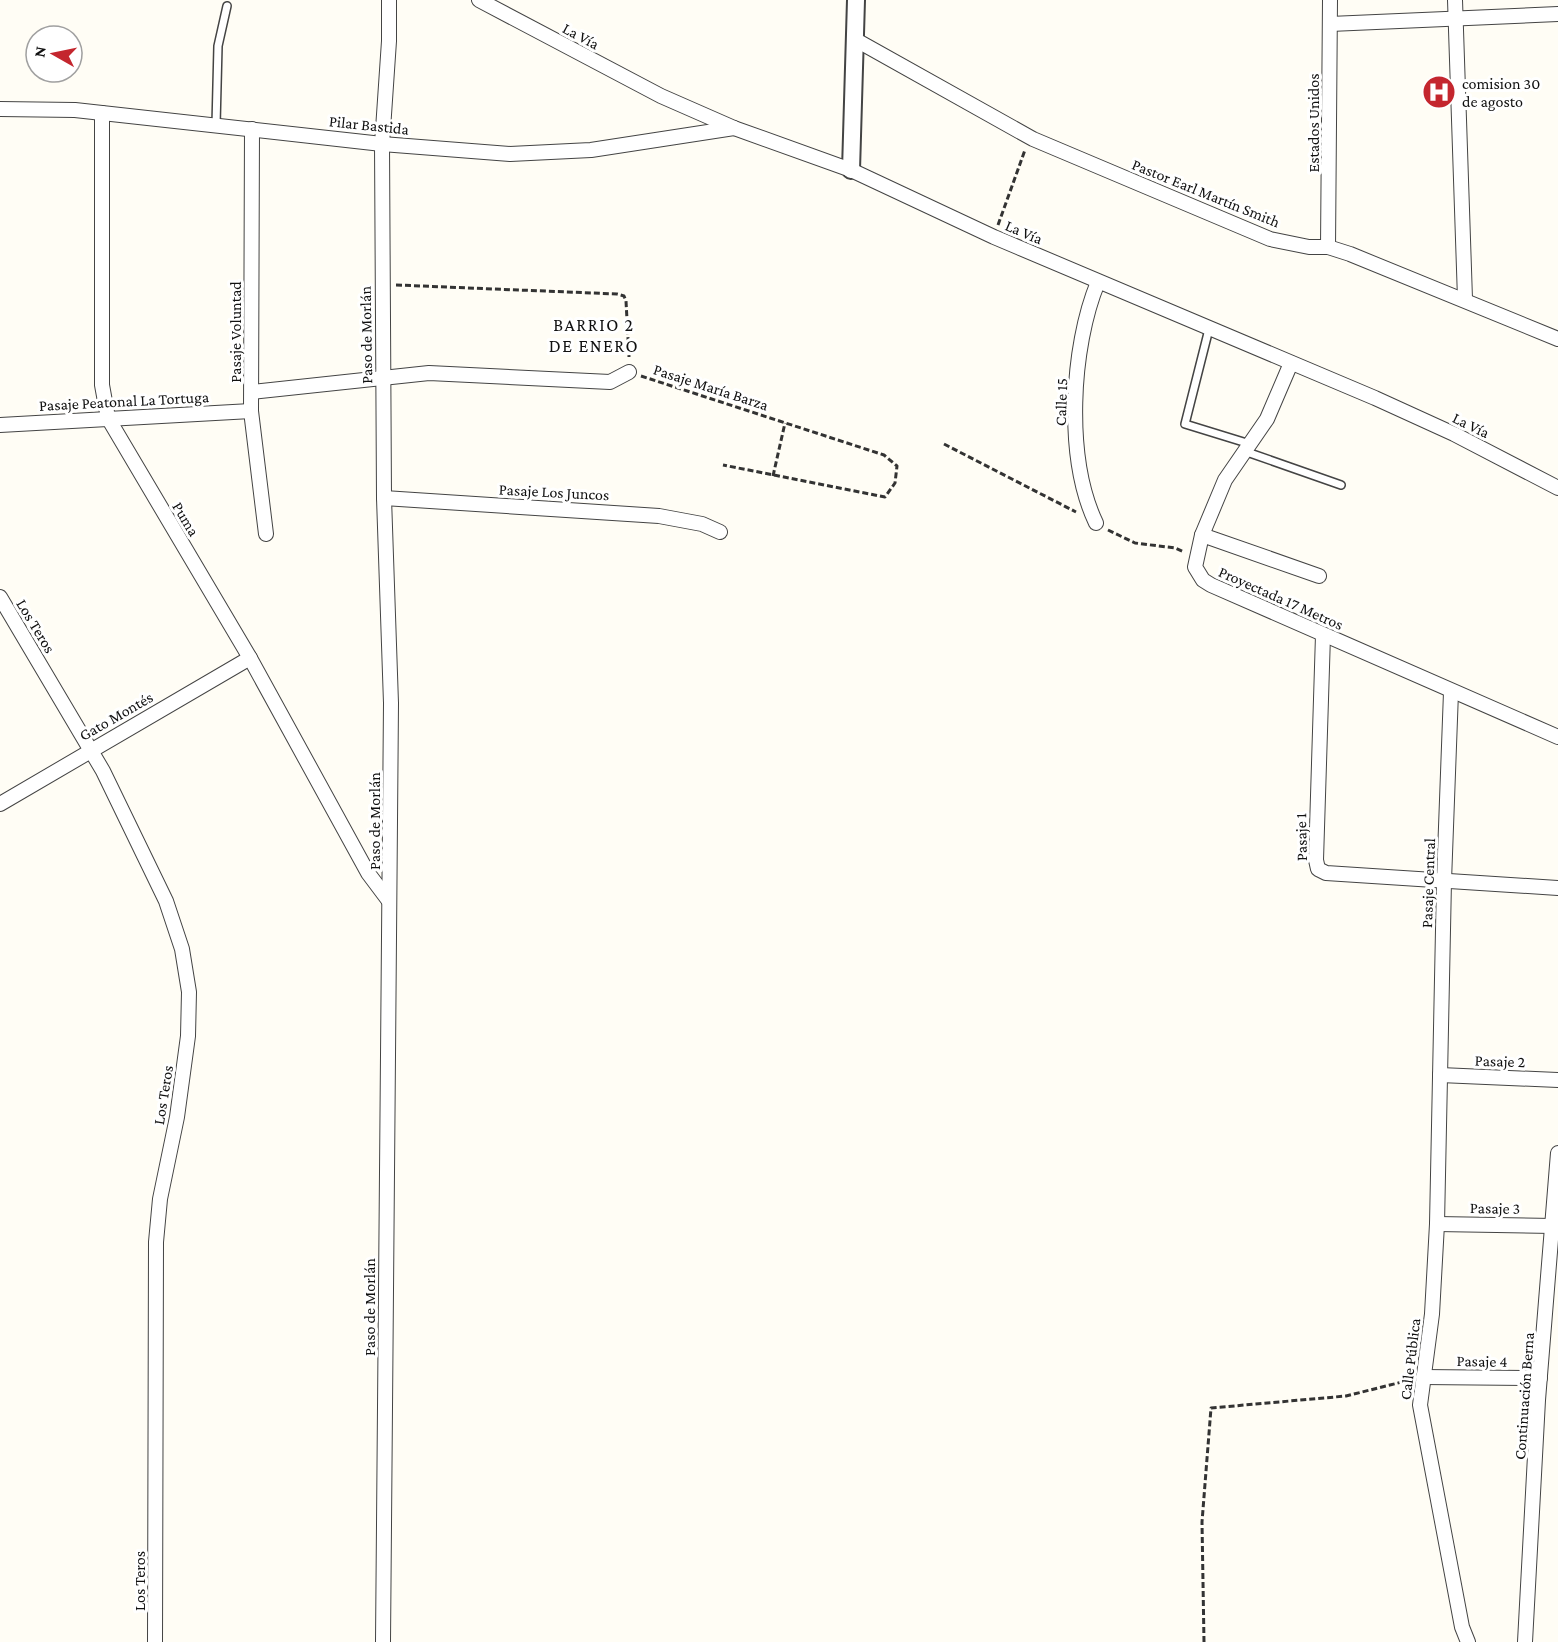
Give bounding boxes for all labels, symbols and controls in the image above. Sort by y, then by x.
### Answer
street label: La Vía [560,19,603,53]
north arrow [24,24,84,84]
text: N [30,45,49,58]
street label: Estados Unidos [1305,73,1322,173]
hospital icon: comision 30 de agosto [1421,74,1457,110]
place label: comision 30 de agosto [1462,75,1540,111]
street label: Pilar Bastida [328,112,410,138]
street label: Pastor Earl Martín Smith [1130,156,1283,231]
street label: La Vía [1003,217,1046,248]
street label: Pasaje Voluntad [227,281,245,383]
street label: Paso de Morlán [357,286,375,384]
district label: BARRIO 2 DE ENERO [549,315,639,356]
street label: Pasaje María Barza [651,360,771,415]
street label: Calle 15 [1052,378,1070,426]
street label: Pasaje Peatonal La Tortuga [39,388,210,415]
street label: La Vía [1450,409,1493,441]
street label: Pasaje Los Juncos [498,481,610,504]
street label: Puma [169,499,203,540]
street label: Proyectada 17 Metros [1216,563,1346,634]
street label: Los Teros [13,596,59,656]
street label: Gato Montés [76,688,156,744]
street label: Paso de Morlán [366,772,383,870]
street label: Pasaje 1 [1292,813,1311,861]
street label: Pasaje Central [1418,838,1439,928]
street label: Pasaje 2 [1474,1052,1526,1071]
street label: Los Teros [150,1064,176,1126]
street label: Pasaje 3 [1470,1199,1520,1218]
street label: Paso de Morlán [361,1258,378,1356]
street label: Calle Pública [1397,1316,1424,1401]
street label: Continuación Berna [1511,1331,1537,1460]
street label: Pasaje 4 [1456,1352,1508,1371]
street label: Los Teros [131,1551,148,1611]

